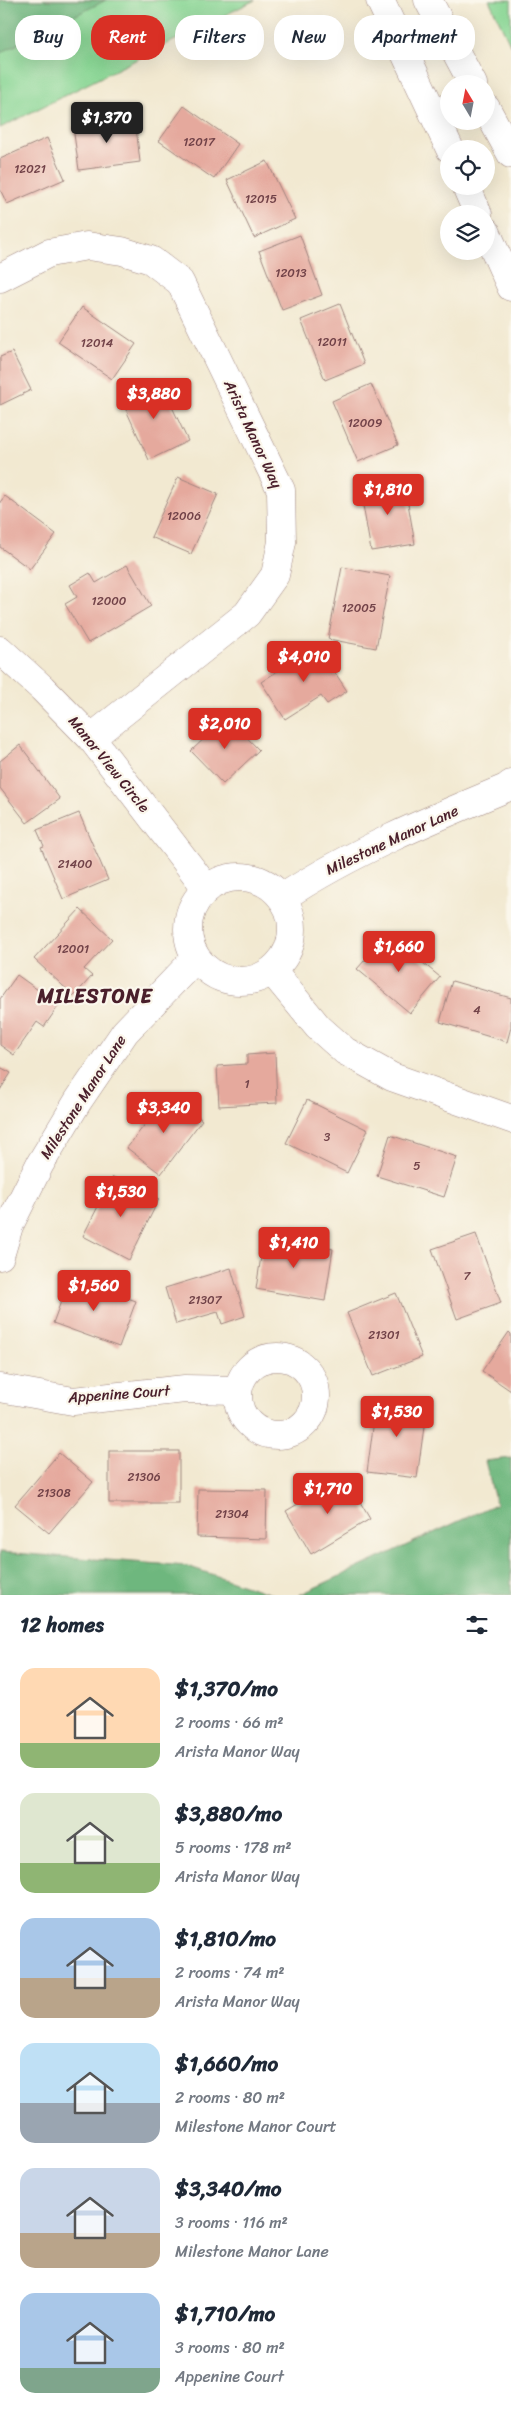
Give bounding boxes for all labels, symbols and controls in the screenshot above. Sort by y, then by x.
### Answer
chip: Buy [15,15,81,60]
chip: Rent [91,15,165,60]
chip: Filters [175,15,264,60]
chip: New [274,15,344,60]
chip: Apartment [354,15,475,60]
north arrow [440,75,495,130]
map controls [440,75,495,260]
pin: $1,370 [66,102,148,144]
text: $1,370 [82,103,132,132]
house number: 12017 [183,131,216,153]
button: locate [440,140,495,195]
house number: 12021 [14,158,46,180]
house number: 12015 [245,188,277,210]
button: layers [440,205,495,260]
house number: 12013 [275,262,307,284]
house number: 12011 [317,331,347,353]
house number: 12014 [81,332,114,354]
street label: Arista Manor Way [216,375,290,493]
pin: $3,880 [113,378,195,420]
text: $3,880 [127,379,181,408]
house number: 12009 [348,412,382,434]
pin: $1,810 [347,474,429,516]
text: $1,810 [364,475,412,504]
house number: 12006 [167,505,201,527]
house number: 12000 [92,590,127,612]
house number: 12005 [342,597,376,619]
pin: $4,010 [263,640,345,683]
text: $4,010 [278,642,330,671]
pin: $2,010 [184,708,266,750]
text: $2,010 [199,709,251,738]
street label: Manor View Circle [62,710,156,818]
street label: Milestone Manor Lane [321,798,463,882]
house number: 21400 [58,853,93,875]
pin: $1,660 [358,930,440,973]
text: $1,660 [374,932,424,961]
house number: 12001 [57,938,89,960]
district label: MILESTONE [36,979,153,1014]
house number: 4 [473,999,481,1021]
street label: Milestone Manor Lane [33,1029,133,1164]
house number: 1 [244,1073,250,1095]
pin: $3,340 [123,1092,205,1134]
text: $3,340 [138,1093,190,1122]
house number: 3 [324,1126,331,1148]
house number: 5 [413,1155,421,1177]
pin: $1,530 [80,1176,162,1218]
text: $1,530 [96,1177,146,1206]
pin: $1,410 [253,1226,335,1269]
text: $1,410 [270,1228,318,1257]
house number: 7 [464,1265,472,1287]
pin: $1,560 [53,1270,135,1312]
text: $1,560 [69,1271,119,1300]
house number: 21307 [188,1289,223,1311]
house number: 21301 [368,1324,400,1346]
street label: Appenine Court [66,1377,172,1411]
pin: $1,530 [356,1396,438,1438]
text: $1,530 [372,1397,422,1426]
house number: 21306 [127,1466,161,1488]
pin: $1,710 [287,1472,369,1515]
text: $1,710 [304,1474,352,1503]
house number: 21308 [37,1482,71,1504]
house number: 21304 [215,1503,249,1525]
text: 12 homes [20,1606,104,1644]
icon: filters [463,1611,491,1639]
text: $1,370/mo [175,1670,278,1708]
icon: home [60,1688,120,1748]
text: 2 rooms · 66 m² [175,1708,284,1737]
text: Arista Manor Way [175,1737,300,1766]
text: $3,880/mo [175,1795,282,1833]
icon: home [60,1813,120,1873]
text: 5 rooms · 178 m² [175,1833,292,1862]
text: Arista Manor Way [175,1862,300,1891]
text: $1,810/mo [175,1920,276,1958]
icon: home [60,1938,120,1998]
text: 2 rooms · 74 m² [175,1958,285,1987]
text: Arista Manor Way [175,1987,300,2016]
text: $1,660/mo [175,2045,278,2083]
icon: home [60,2063,120,2123]
text: 2 rooms · 80 m² [175,2083,285,2112]
text: Milestone Manor Court [175,2112,337,2141]
text: $3,340/mo [175,2170,281,2208]
icon: home [60,2188,120,2248]
text: 3 rooms · 116 m² [175,2208,288,2237]
text: Milestone Manor Lane [175,2237,329,2266]
text: $1,710/mo [175,2295,275,2333]
icon: home [60,2313,120,2373]
text: 3 rooms · 80 m² [175,2333,285,2362]
text: Appenine Court [175,2362,284,2391]

